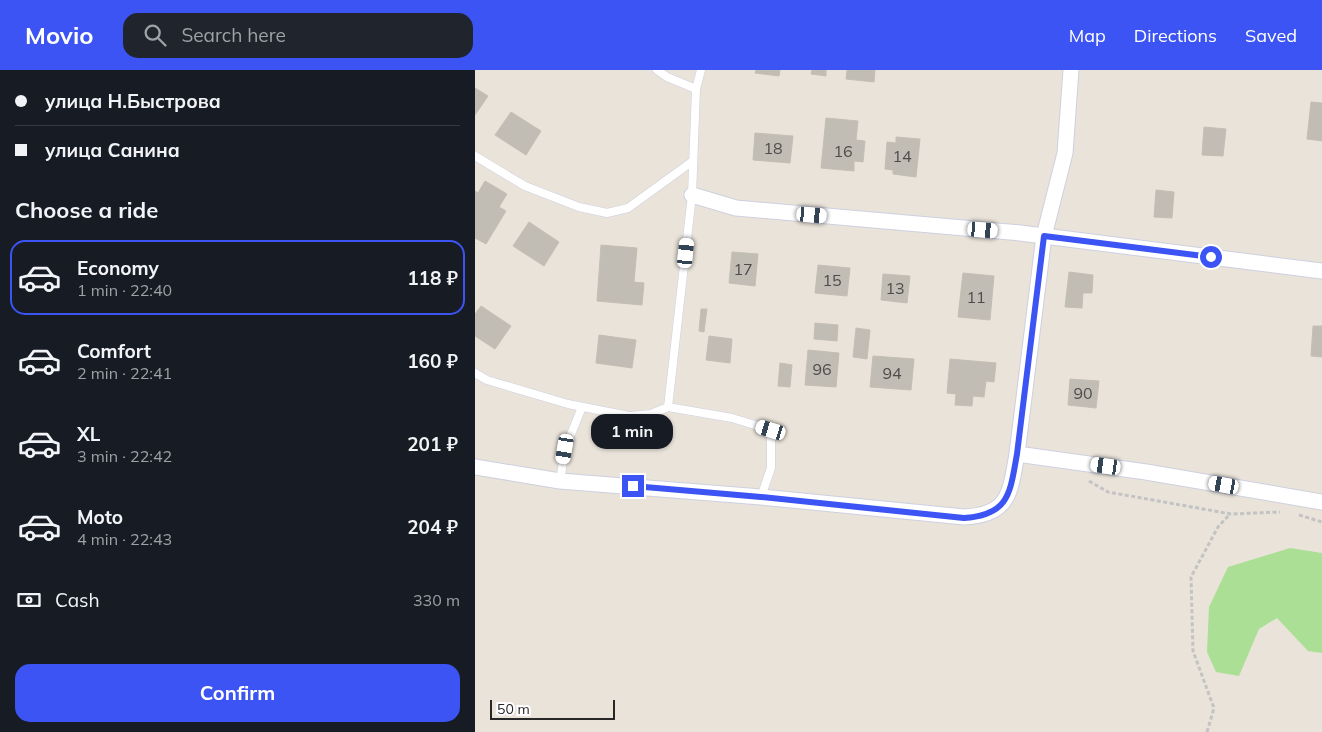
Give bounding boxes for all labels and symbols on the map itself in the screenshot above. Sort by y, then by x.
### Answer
house number: 18 [763,138,783,158]
house number: 16 [833,141,853,161]
house number: 14 [892,146,912,166]
car [796,206,827,224]
car [967,221,998,239]
car [676,237,695,269]
route start [1200,246,1222,268]
house number: 17 [733,259,753,279]
house number: 15 [822,270,842,290]
house number: 13 [885,278,905,298]
house number: 11 [966,287,986,307]
house number: 96 [812,359,832,379]
house number: 94 [882,363,902,383]
house number: 90 [1073,383,1093,403]
callout: 1 min [592,414,674,448]
car [754,418,787,442]
car [555,433,574,465]
car [1090,456,1121,476]
route end [622,475,644,497]
car [1207,475,1240,495]
scale bar [490,697,615,720]

